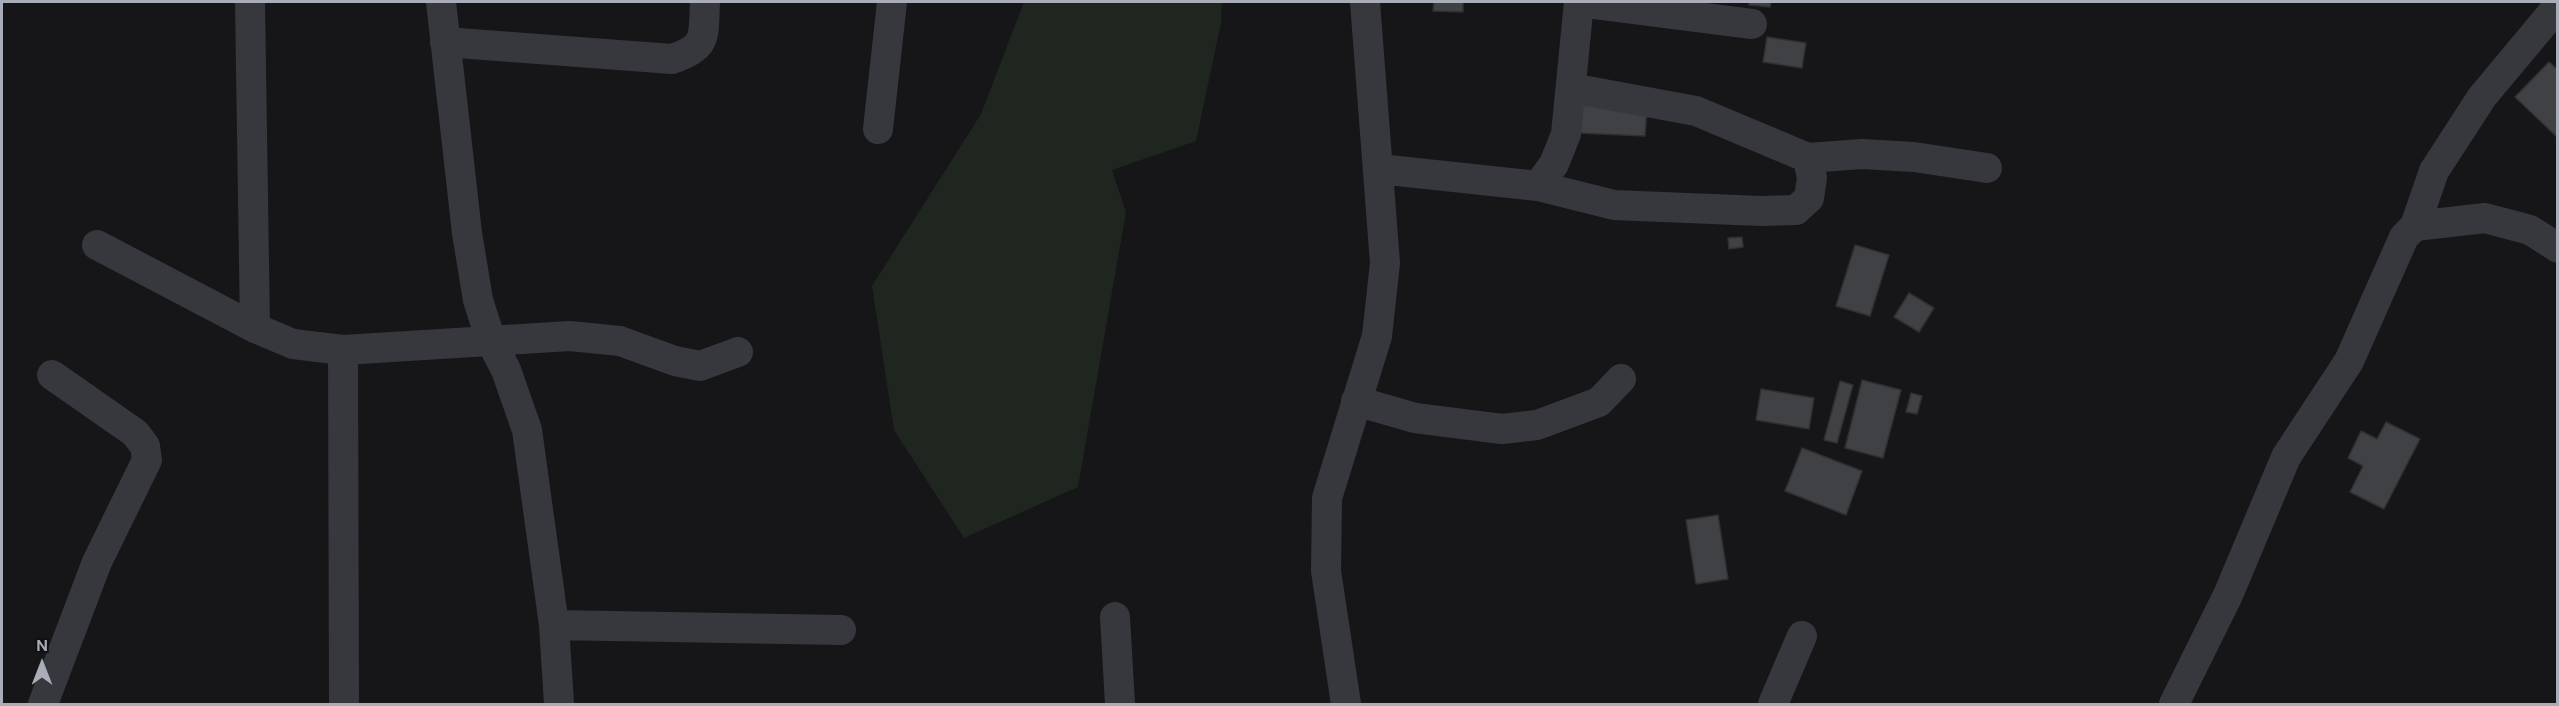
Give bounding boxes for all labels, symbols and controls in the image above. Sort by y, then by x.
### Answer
north arrow [12,634,72,694]
text: N [36,635,48,656]

